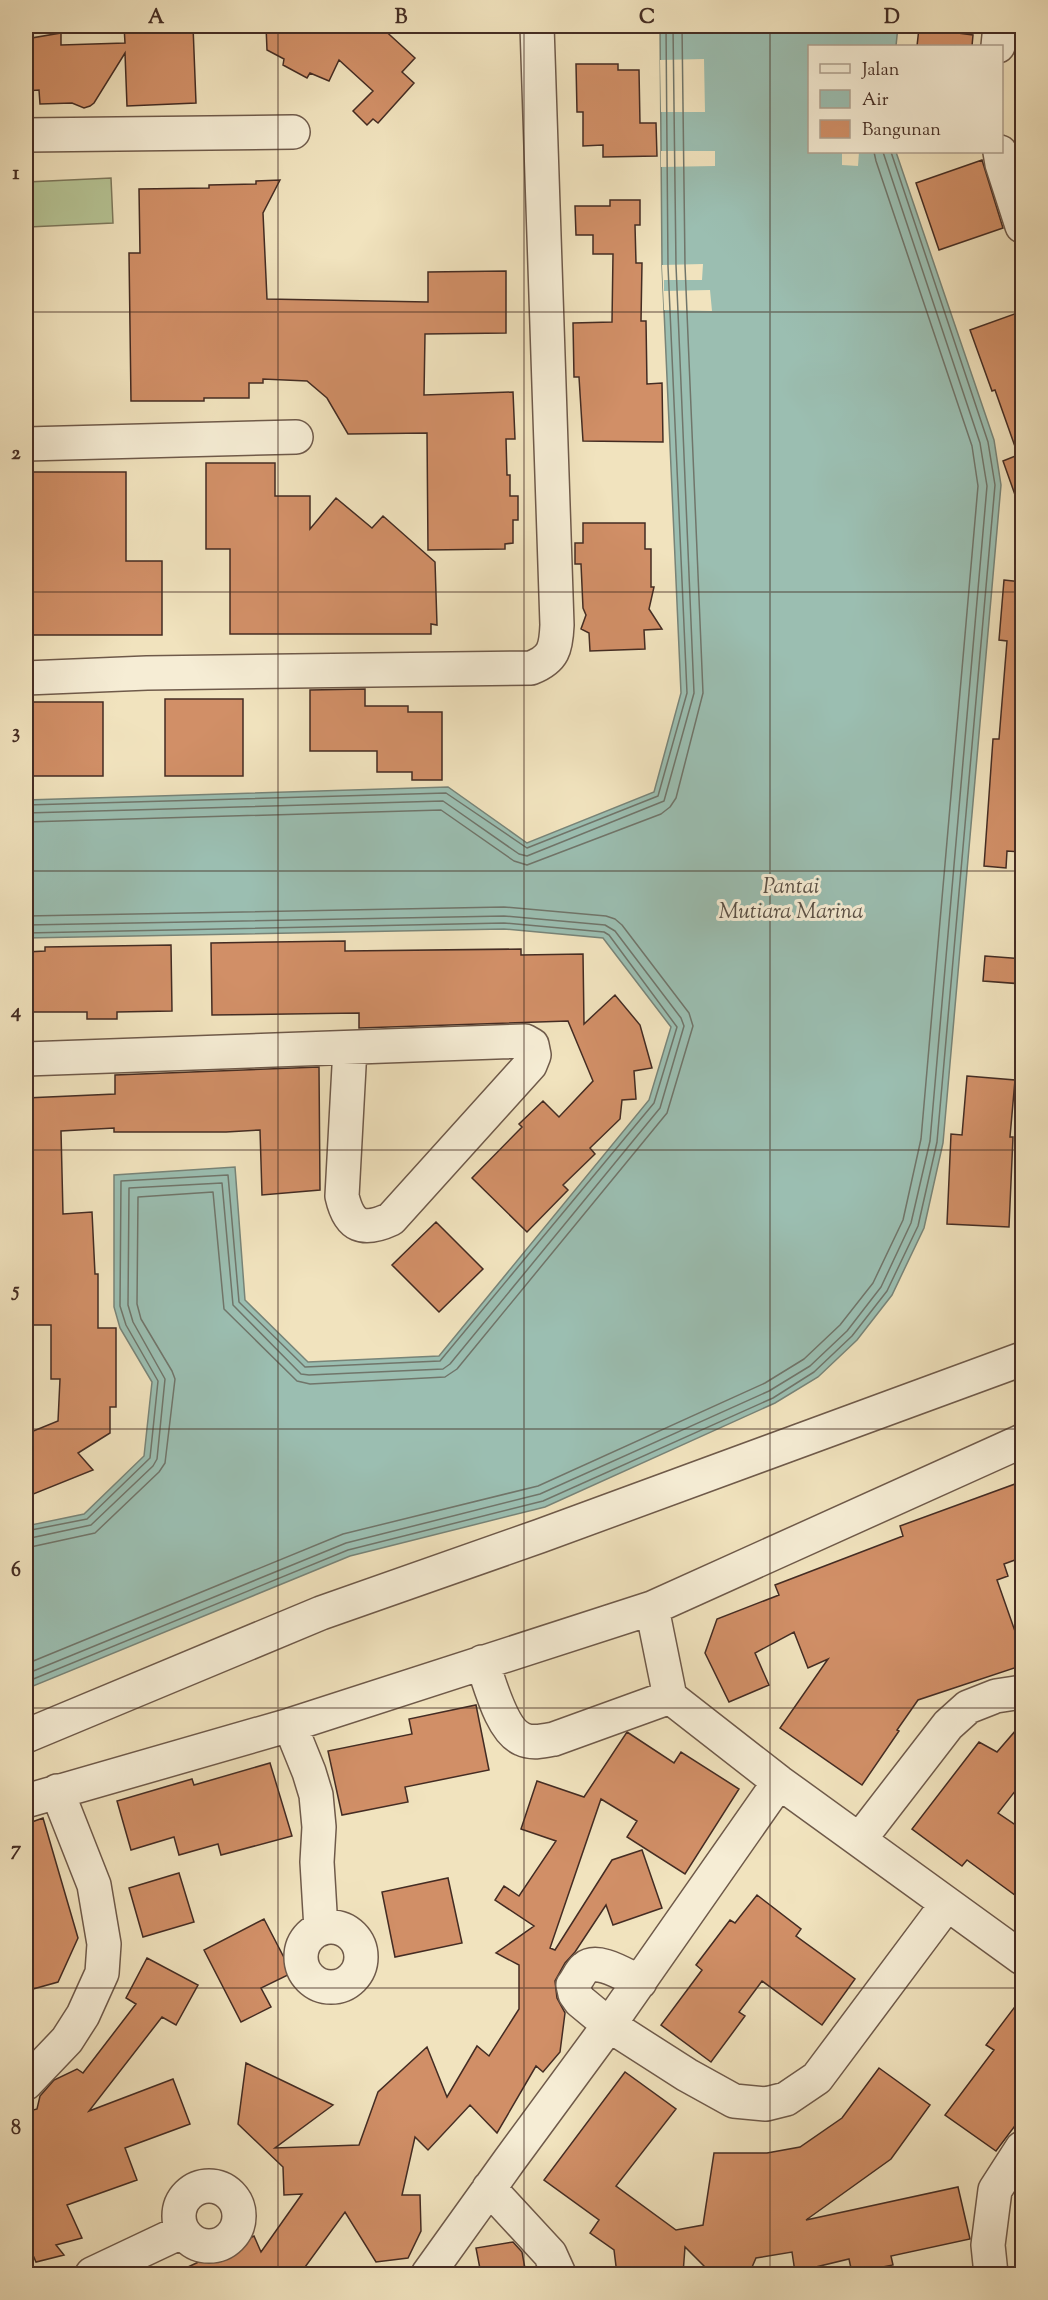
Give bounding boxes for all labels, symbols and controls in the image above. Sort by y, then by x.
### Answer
text: A [148,4,165,33]
text: B [395,4,408,33]
text: C [639,4,655,33]
text: D [884,4,900,33]
legend [808,45,1003,153]
text: Jalan [861,58,900,84]
text: Air [862,88,889,114]
text: Bangunan [862,118,941,144]
text: 1 [13,160,20,189]
text: 2 [11,440,21,469]
text: 3 [12,719,20,748]
water label: Pantai Mutiara Marina [718,872,864,929]
text: 4 [10,998,21,1027]
text: 5 [11,1277,20,1306]
text: 6 [11,1557,21,1586]
text: 7 [11,1836,22,1865]
text: 8 [11,2115,21,2144]

